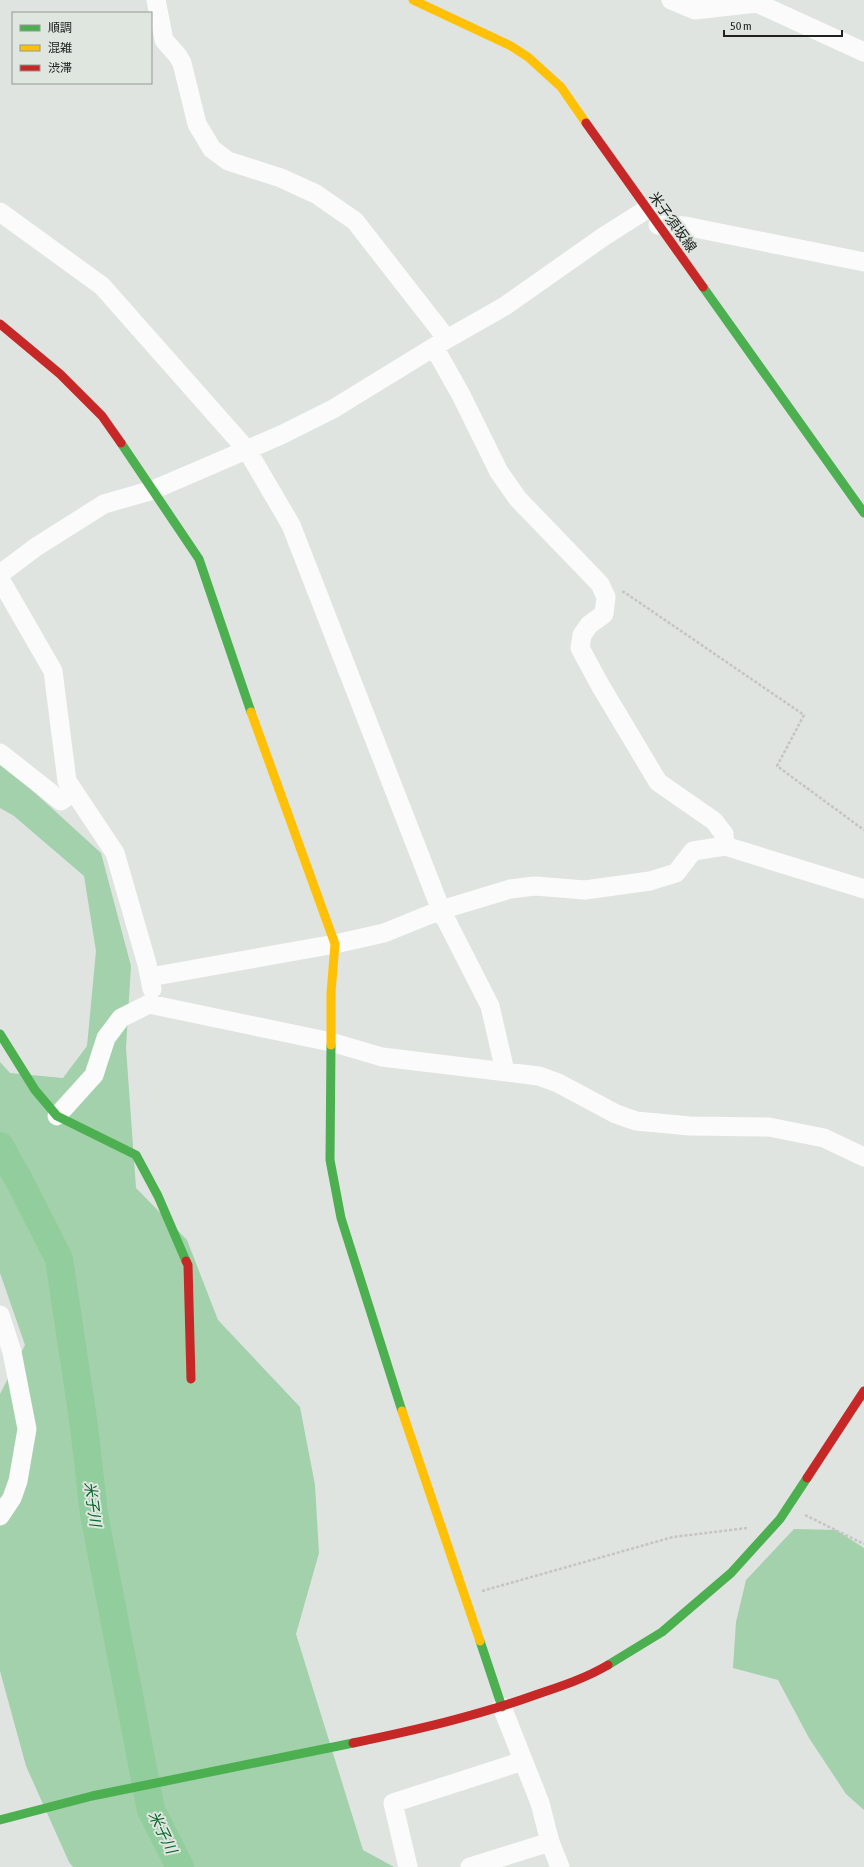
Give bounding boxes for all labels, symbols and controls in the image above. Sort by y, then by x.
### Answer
legend [12,12,152,84]
scale bar [724,12,842,38]
text: 50 m [730,19,752,33]
text: 順調 [48,21,72,35]
text: 混雑 [48,41,72,55]
text: 渋滞 [48,61,72,75]
street label: 米子須坂線 [646,189,700,255]
water label: 米子川 [81,1481,105,1529]
water label: 米子川 [145,1808,181,1858]

